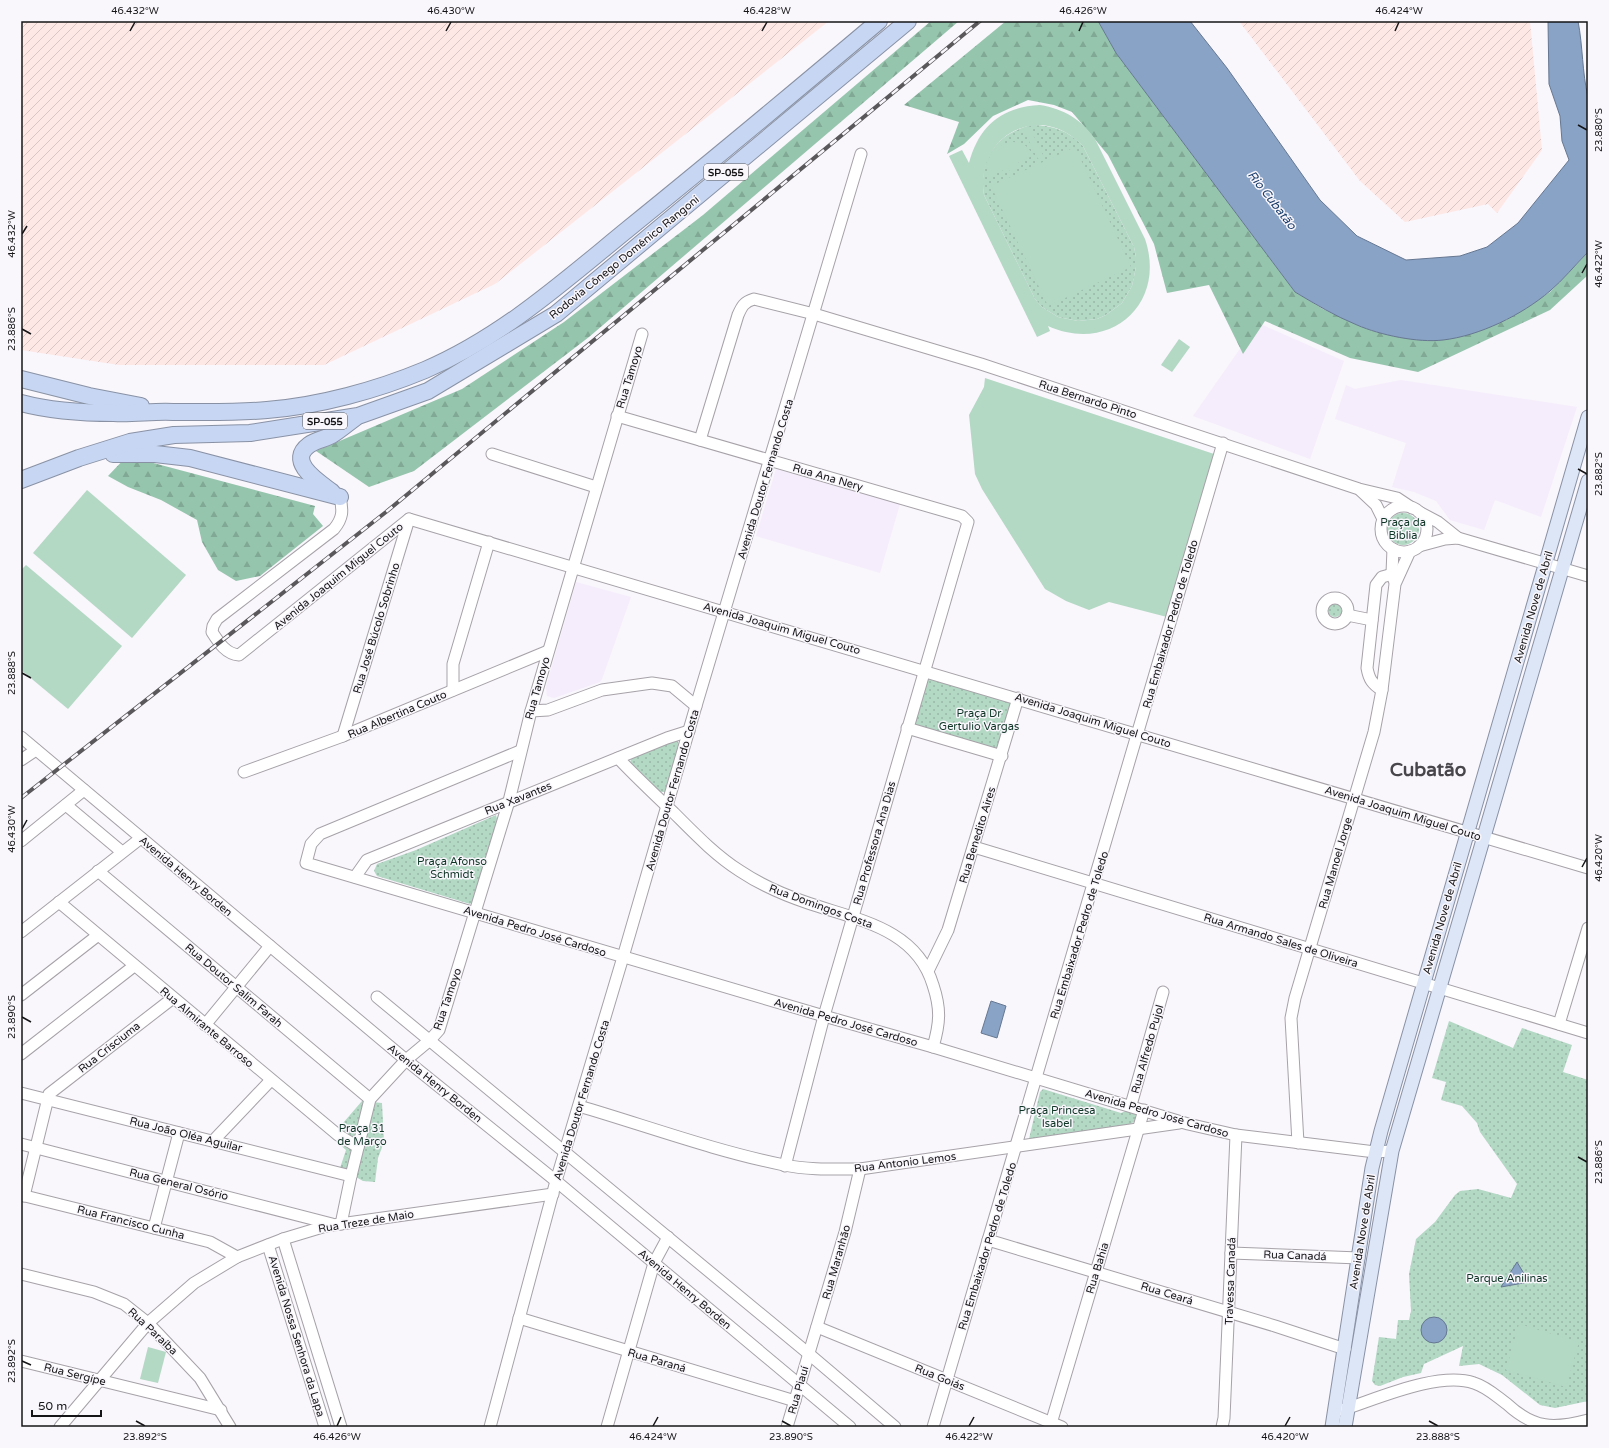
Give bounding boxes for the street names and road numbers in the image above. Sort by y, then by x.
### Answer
road number: SP-055 [704,164,748,180]
street label: Rodovia Cônego Domênico Rangoni [547,193,702,322]
street label: Rua Tamoyo [614,344,645,410]
street label: Rua Bernardo Pinto [1037,377,1139,422]
street label: Avenida Doutor Fernando Costa [735,397,796,561]
road number: SP-055 [303,413,347,429]
street label: Rua Ana Nery [791,461,865,494]
street label: Avenida Joaquim Miguel Couto [271,520,406,633]
street label: Rua Embaixador Pedro de Toledo [1140,538,1201,710]
street label: Avenida Nove de Abril [1511,550,1556,665]
street label: Rua José Búcolo Sobrinho [350,561,403,695]
street label: Avenida Joaquim Miguel Couto [702,600,862,657]
street label: Rua Tamoyo [522,655,553,721]
street label: Rua Albertina Couto [346,688,449,741]
street label: Avenida Joaquim Miguel Couto [1013,690,1173,751]
street label: Avenida Doutor Fernando Costa [643,708,702,872]
street label: Rua Xavantes [483,779,554,818]
street label: Rua Professora Ana Dias [851,780,898,907]
street label: Avenida Joaquim Miguel Couto [1323,783,1483,844]
street label: Rua Benedito Aires [957,785,998,885]
street label: Rua Manoel Jorge [1316,816,1355,910]
street label: Avenida Henry Borden [137,834,235,919]
street label: Rua Embaixador Pedro de Toledo [1048,849,1111,1021]
street label: Avenida Nove de Abril [1420,861,1465,976]
street label: Rua Domingos Costa [767,882,874,931]
street label: Avenida Pedro José Cardoso [462,903,608,960]
street label: Rua Armando Sales de Oliveira [1202,911,1360,970]
street label: Rua Doutor Salim Farah [182,941,285,1030]
street label: Rua Tamoyo [431,966,464,1032]
street label: Rua Almirante Barroso [157,984,256,1071]
street label: Avenida Pedro José Cardoso [773,996,919,1049]
street label: Rua Alfredo Pujol [1129,1003,1166,1095]
street label: Avenida Doutor Fernando Costa [551,1018,612,1182]
street label: Rua Crisciuma [76,1019,143,1076]
street label: Avenida Henry Borden [385,1041,484,1125]
street label: Avenida Pedro José Cardoso [1084,1087,1230,1140]
street label: Rua João Oléa Aguilar [128,1114,244,1155]
street label: Rua Antonio Lemos [853,1150,957,1175]
street label: Rua Embaixador Pedro de Toledo [956,1160,1019,1332]
street label: Rua General Osório [128,1166,230,1203]
street label: Avenida Nove de Abril [1347,1174,1378,1290]
street label: Rua Francisco Cunha [76,1203,186,1242]
street label: Rua Treze de Maio [317,1207,415,1235]
street label: Rua Maranhão [820,1223,853,1301]
street label: Travessa Canadá [1222,1237,1239,1325]
street label: Rua Bahia [1084,1241,1111,1295]
street label: Avenida Henry Borden [636,1247,734,1332]
street label: Rua Canadá [1263,1248,1327,1263]
street label: Avenida Nossa Senhora da Lapa [266,1254,327,1418]
street label: Rua Ceará [1139,1279,1195,1308]
street label: Rua Paraíba [125,1305,180,1358]
street label: Rua Paraná [626,1346,688,1375]
street label: Rua Sergípe [43,1360,107,1388]
street label: Rua Goiás [913,1362,967,1393]
street label: Rua Piauí [785,1364,812,1416]

